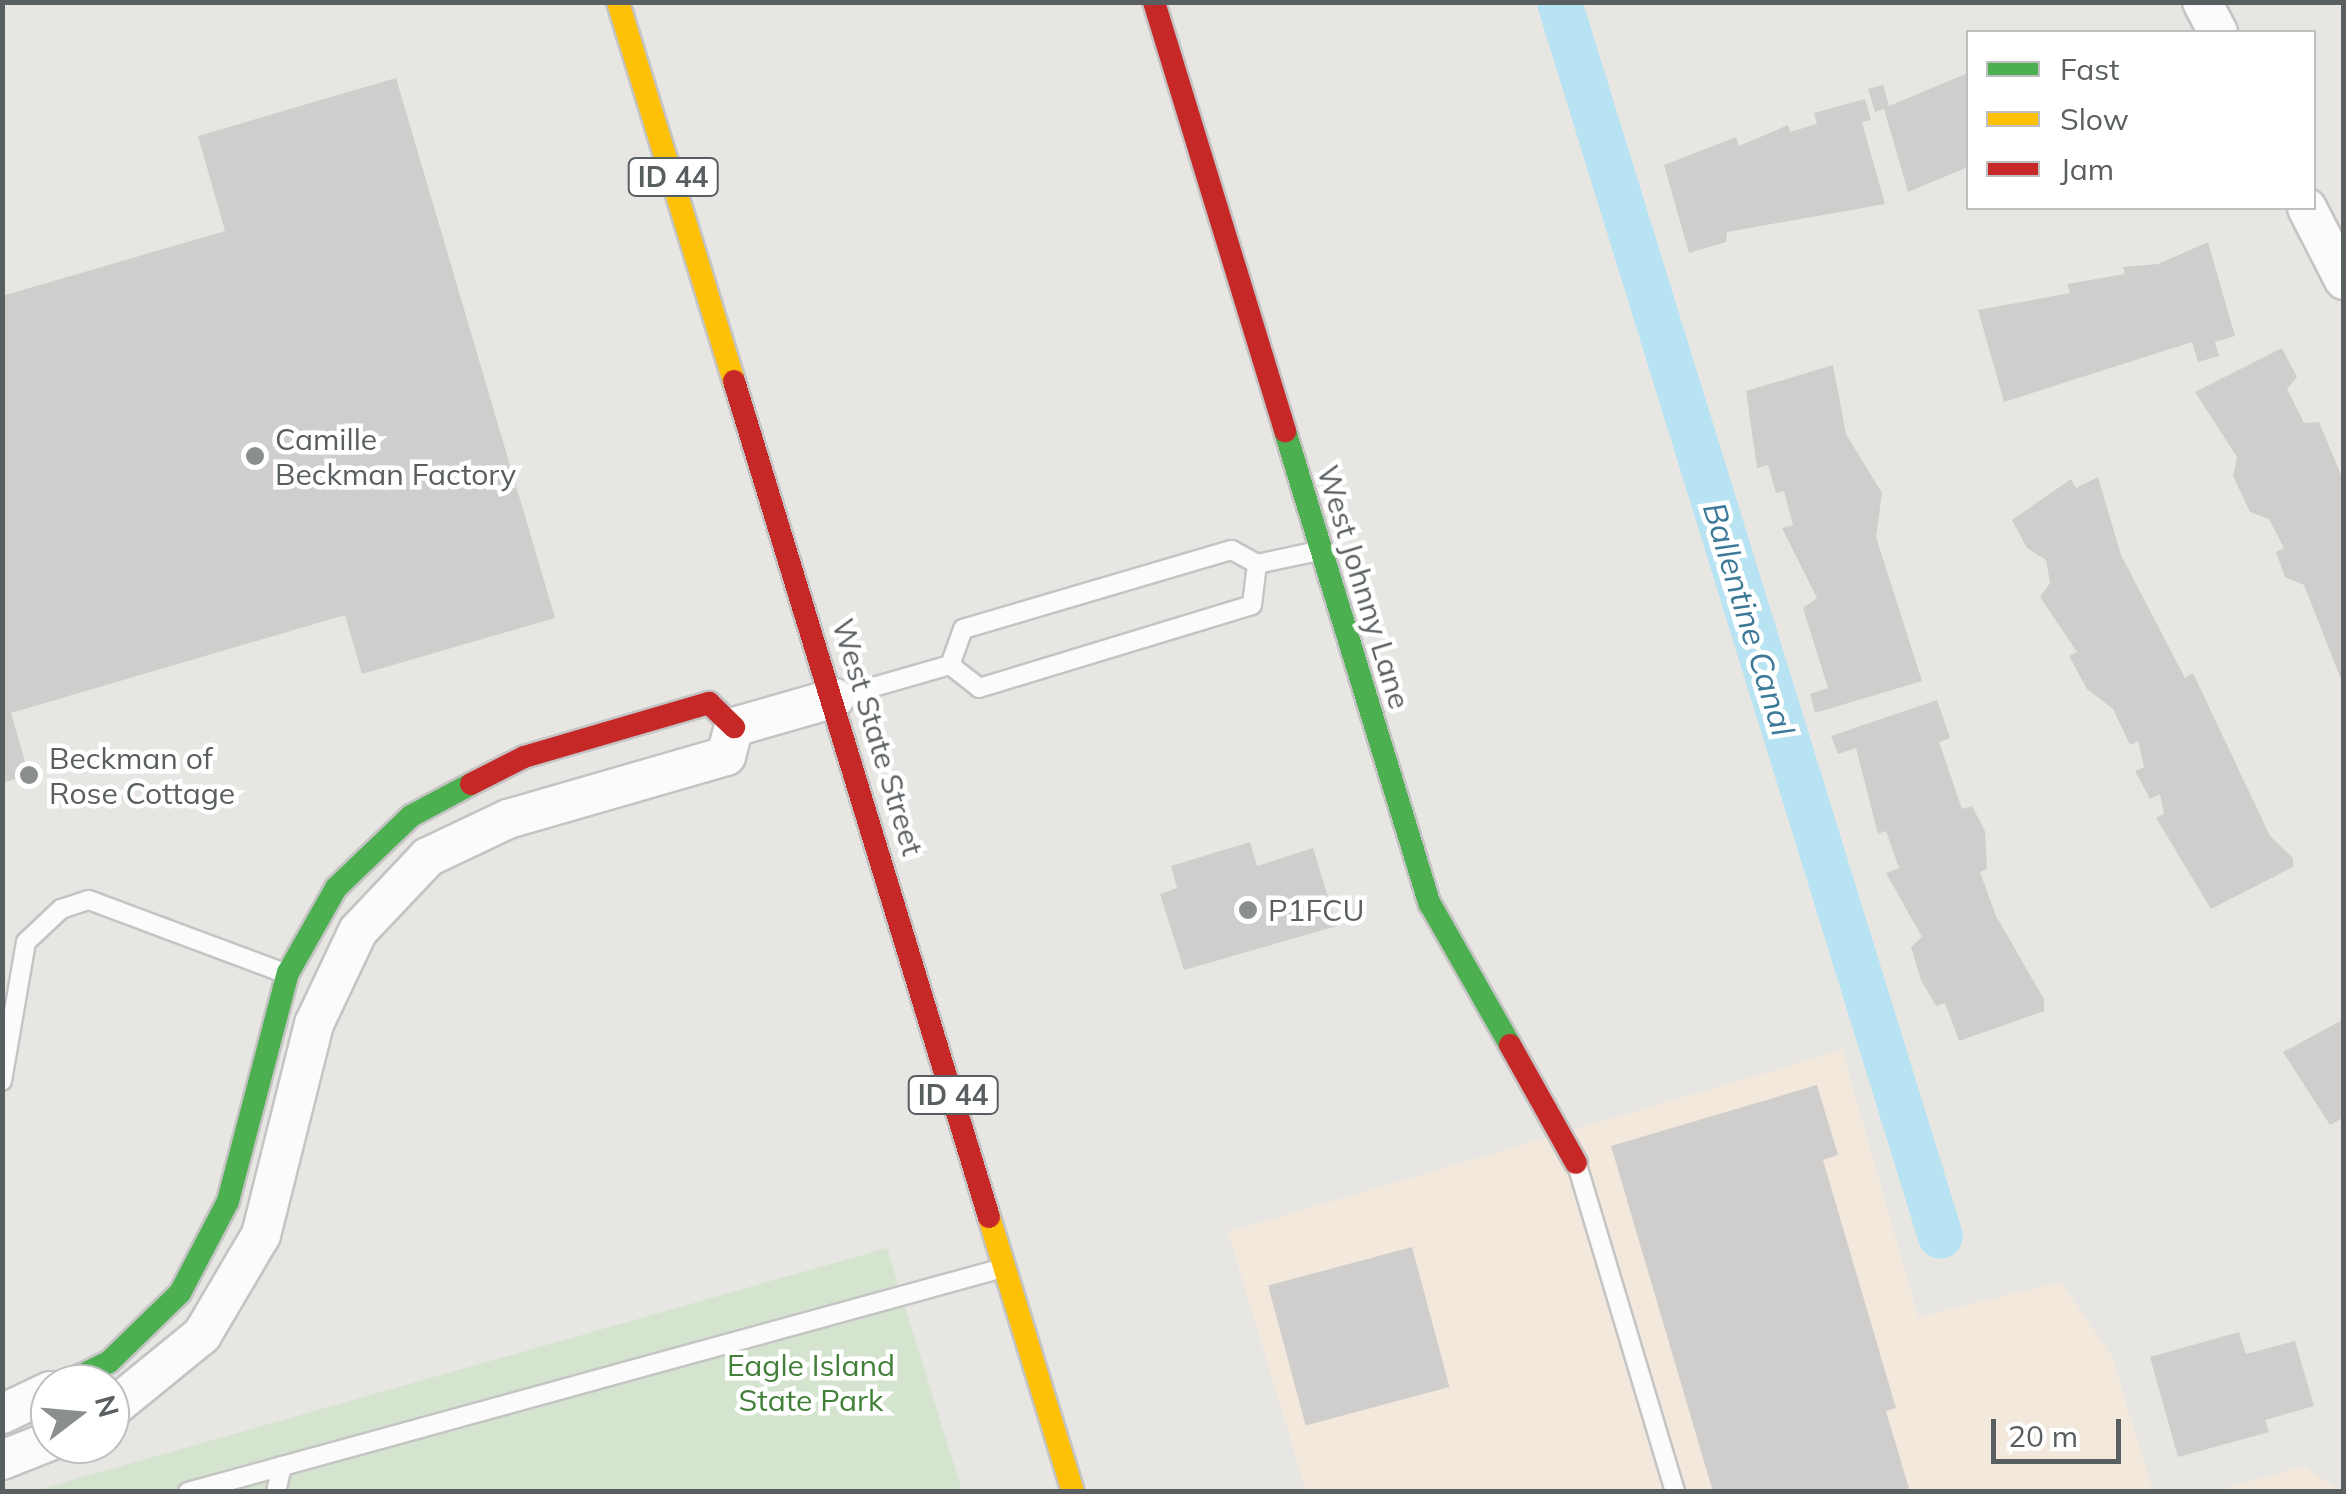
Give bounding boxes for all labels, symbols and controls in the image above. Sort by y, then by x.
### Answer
legend [1966,30,2316,210]
text: Fast [2060,50,2120,88]
text: Slow [2060,100,2129,138]
text: Jam [2060,150,2114,188]
road number: ID 44 [626,154,720,200]
place label: Camille Beckman Factory [275,421,516,492]
marker: Camille Beckman Factory [244,445,266,467]
street label: West Johnny Lane [1310,461,1418,713]
water label: Ballentine Canal [1695,498,1803,740]
street label: West State Street [825,614,931,860]
place label: Beckman of Rose Cottage [49,740,235,810]
marker: Beckman of Rose Cottage [18,764,40,786]
place label: P1FCU [1268,892,1364,928]
marker: P1FCU [1237,899,1259,921]
road number: ID 44 [906,1072,1000,1118]
park label: Eagle Island State Park [727,1347,895,1418]
north arrow [30,1364,130,1464]
text: N [88,1391,127,1421]
scale bar [1996,1399,2126,1461]
text: 20 m [2008,1417,2078,1455]

